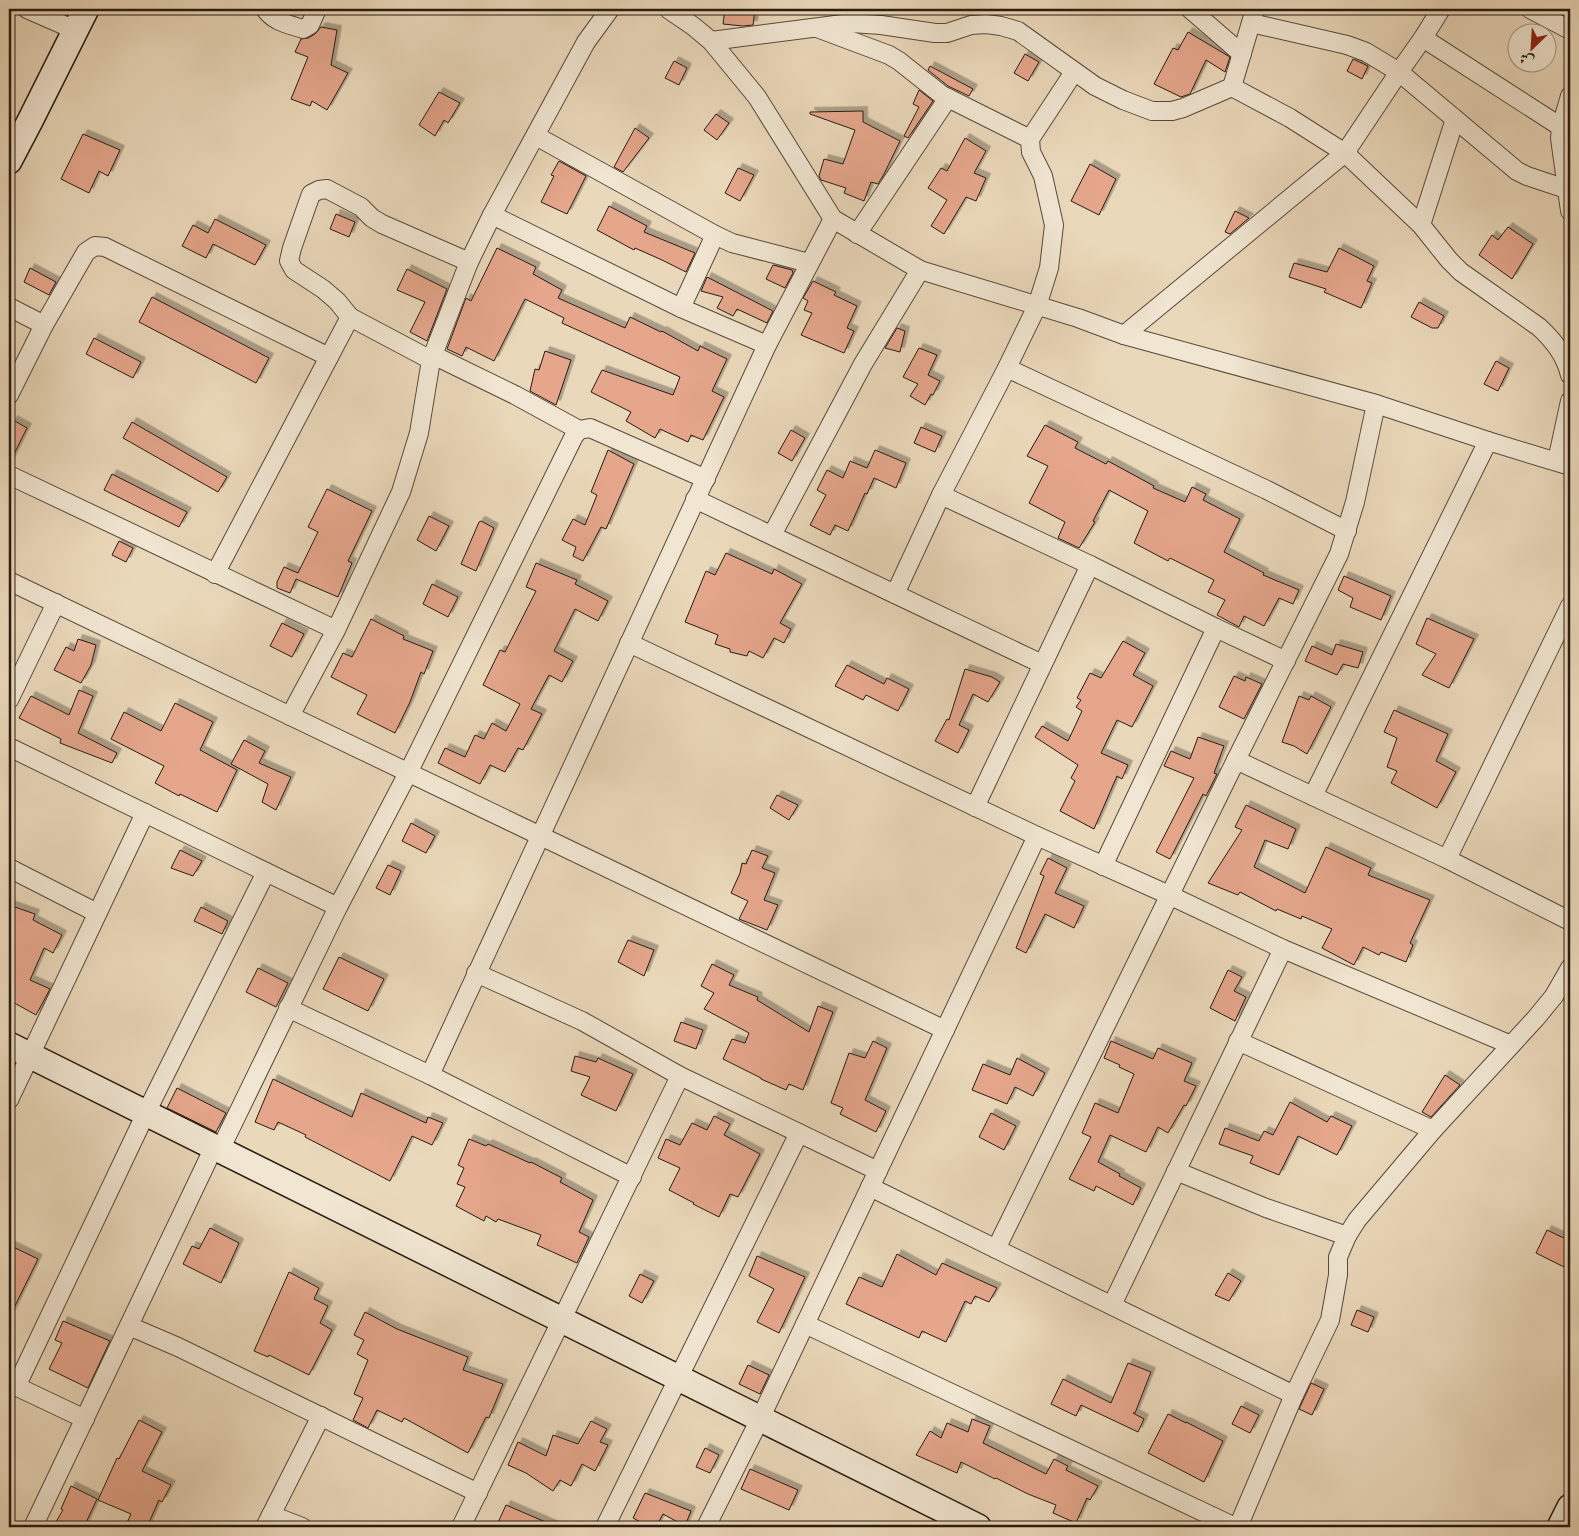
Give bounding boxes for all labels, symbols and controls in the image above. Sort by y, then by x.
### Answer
north arrow [1506,22,1556,72]
text: ش [1517,49,1537,70]

